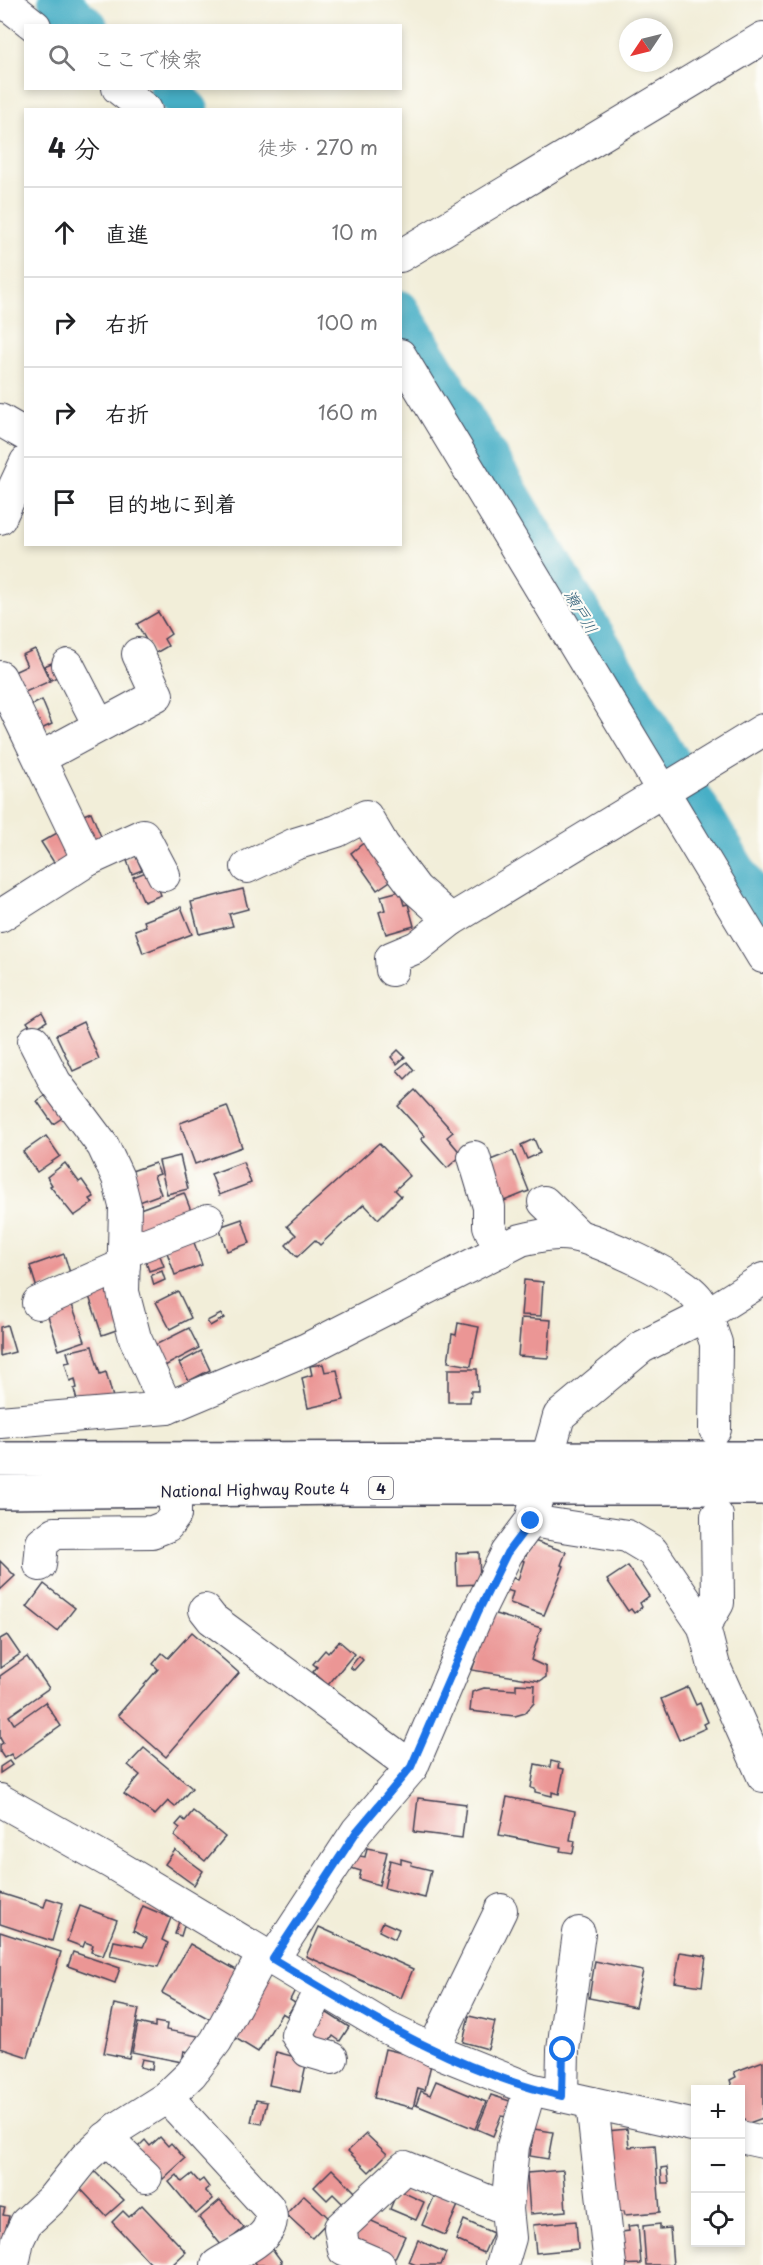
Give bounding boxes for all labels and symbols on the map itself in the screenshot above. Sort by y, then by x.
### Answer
north arrow [619,18,673,72]
water label: 瀬戸川 [559,584,605,638]
street label: National Highway Route 4 [160,1476,350,1502]
road number: 4 [369,1477,393,1499]
route end [517,1507,543,1533]
route start [549,2036,575,2062]

